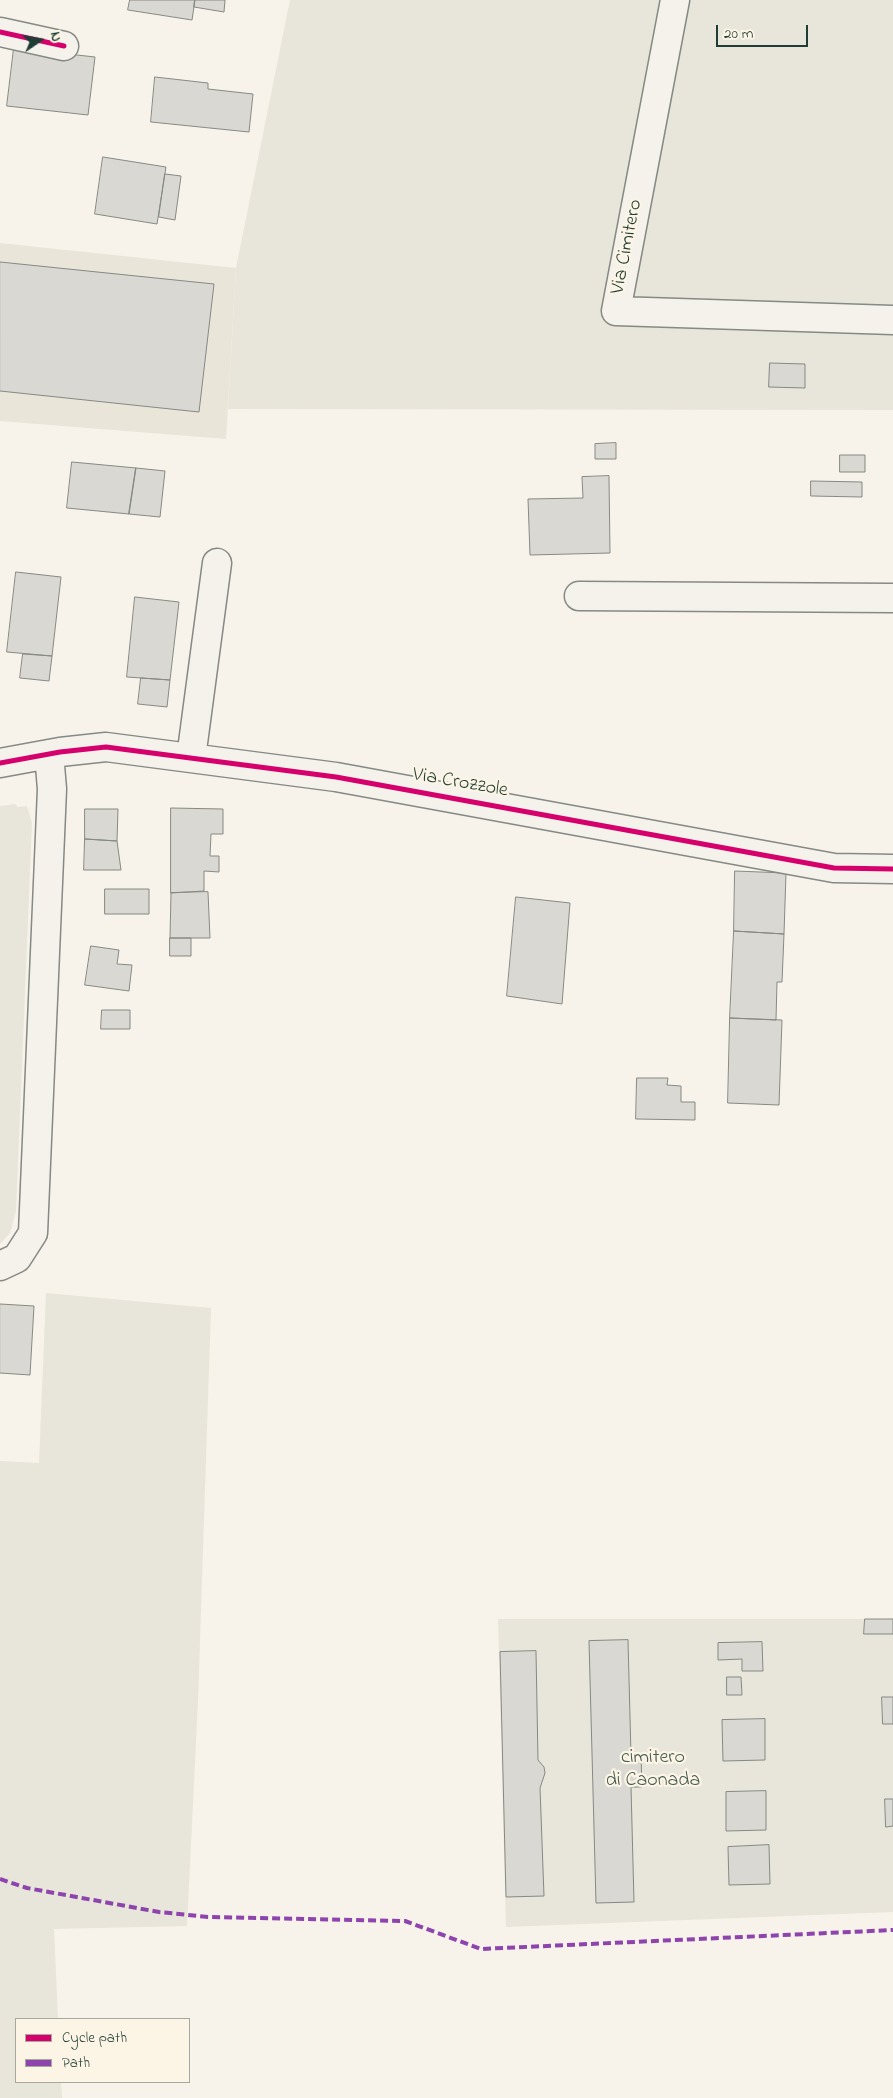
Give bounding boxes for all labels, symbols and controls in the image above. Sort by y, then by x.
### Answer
north arrow [15,15,65,65]
scale bar [718,15,810,47]
text: 20 m [724,23,753,45]
text: N [44,30,66,44]
street label: Via Cimitero [607,198,649,296]
street label: Via Crozzole [411,764,509,804]
park label: cimitero di Caonada [606,1747,700,1794]
legend [15,2018,190,2083]
text: Cycle path [62,2027,127,2049]
text: Path [62,2052,90,2074]

